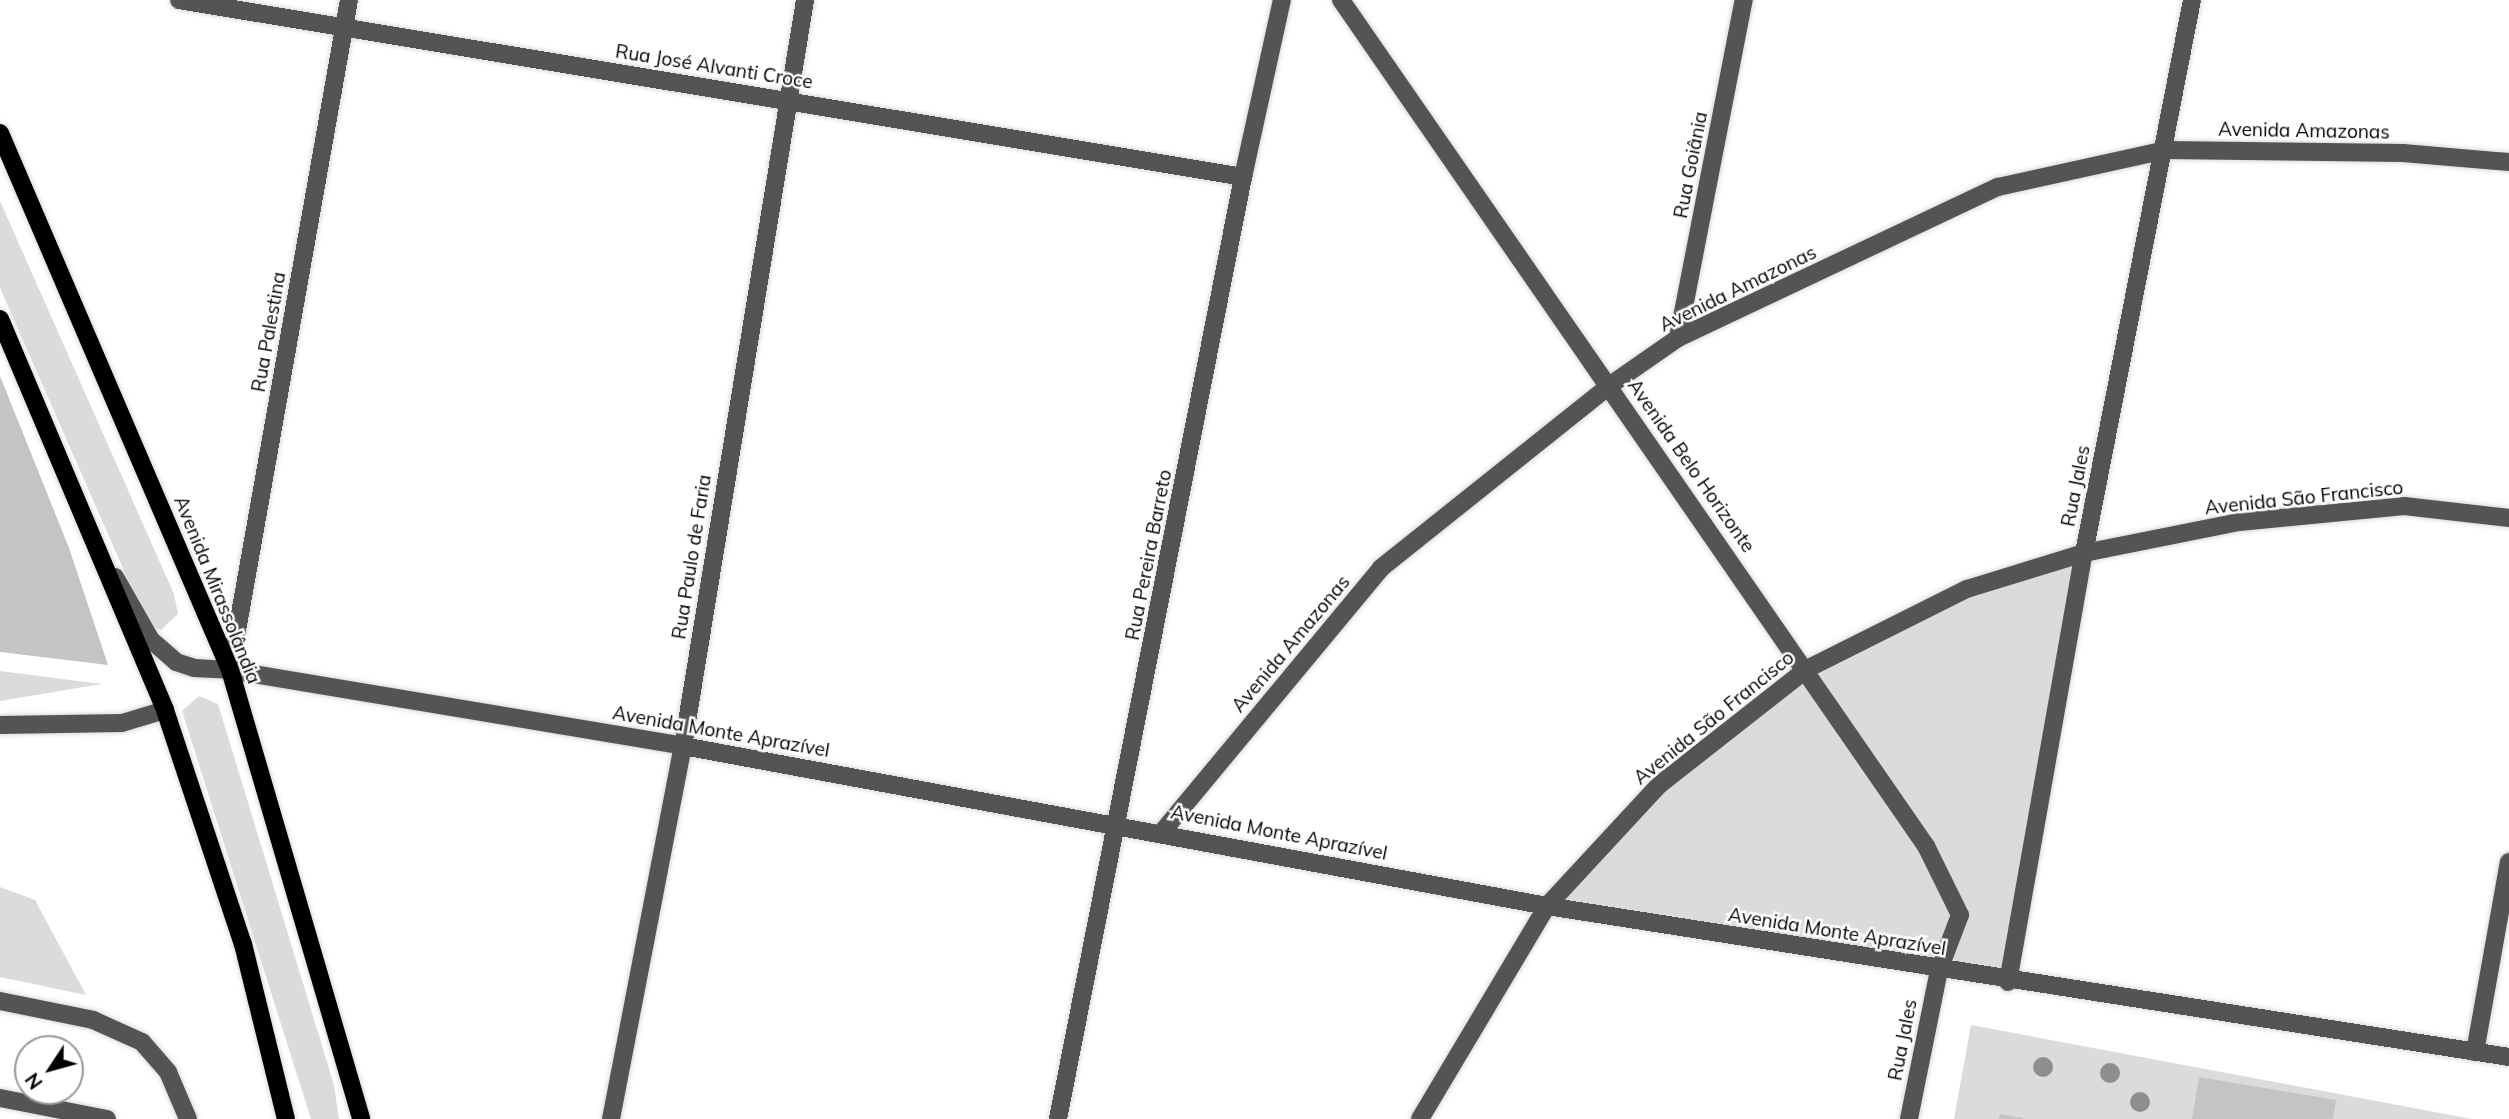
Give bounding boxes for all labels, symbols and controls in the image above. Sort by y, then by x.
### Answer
street label: Rua José Alvanti Croce [614,40,814,94]
street label: Rua Goiânia [1669,110,1713,220]
street label: Avenida Amazonas [2218,118,2390,144]
street label: Avenida Amazonas [1656,241,1820,337]
street label: Rua Palestina [247,270,291,394]
street label: Avenida Belo Horizonte [1623,375,1759,557]
street label: Rua Jales [2057,443,2095,529]
street label: Rua Pereira Barreto [1121,468,1177,642]
street label: Rua Paulo de Faria [668,473,716,641]
street label: Avenida São Francisco [2204,476,2404,520]
street label: Avenida Mirassolândia [169,493,265,687]
street label: Avenida Amazonas [1227,571,1355,717]
street label: Avenida São Francisco [1629,646,1799,790]
street label: Avenida Monte Aprazível [611,702,831,762]
street label: Avenida Monte Aprazível [1169,801,1389,865]
street label: Avenida Monte Aprazível [1727,904,1947,960]
street label: Rua Jales [1884,997,1922,1083]
north arrow [14,1035,84,1105]
text: N [20,1068,48,1094]

